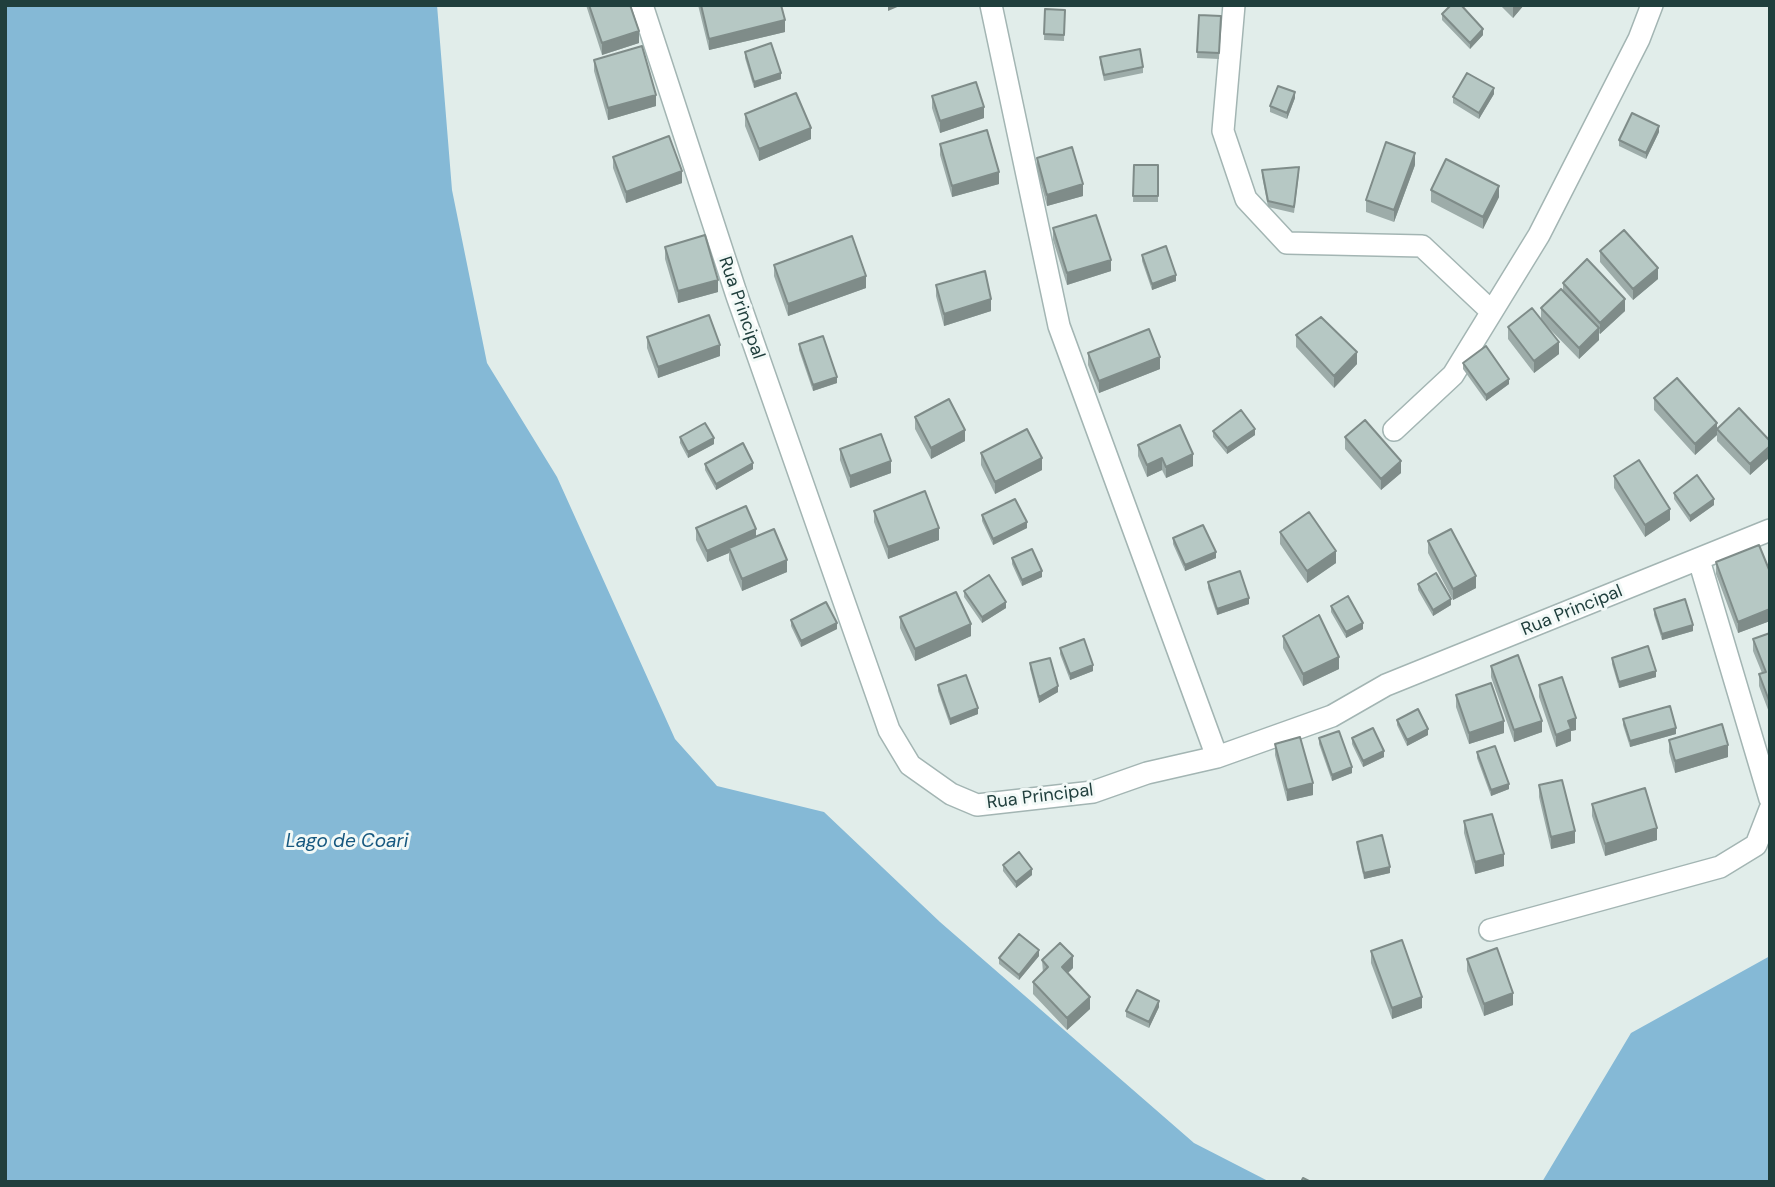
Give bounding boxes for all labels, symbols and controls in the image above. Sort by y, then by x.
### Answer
street label: Rua Principal [713,254,769,362]
street label: Rua Principal [1518,581,1626,641]
street label: Rua Principal [986,780,1094,814]
water label: Lago de Coari [286,831,408,853]

